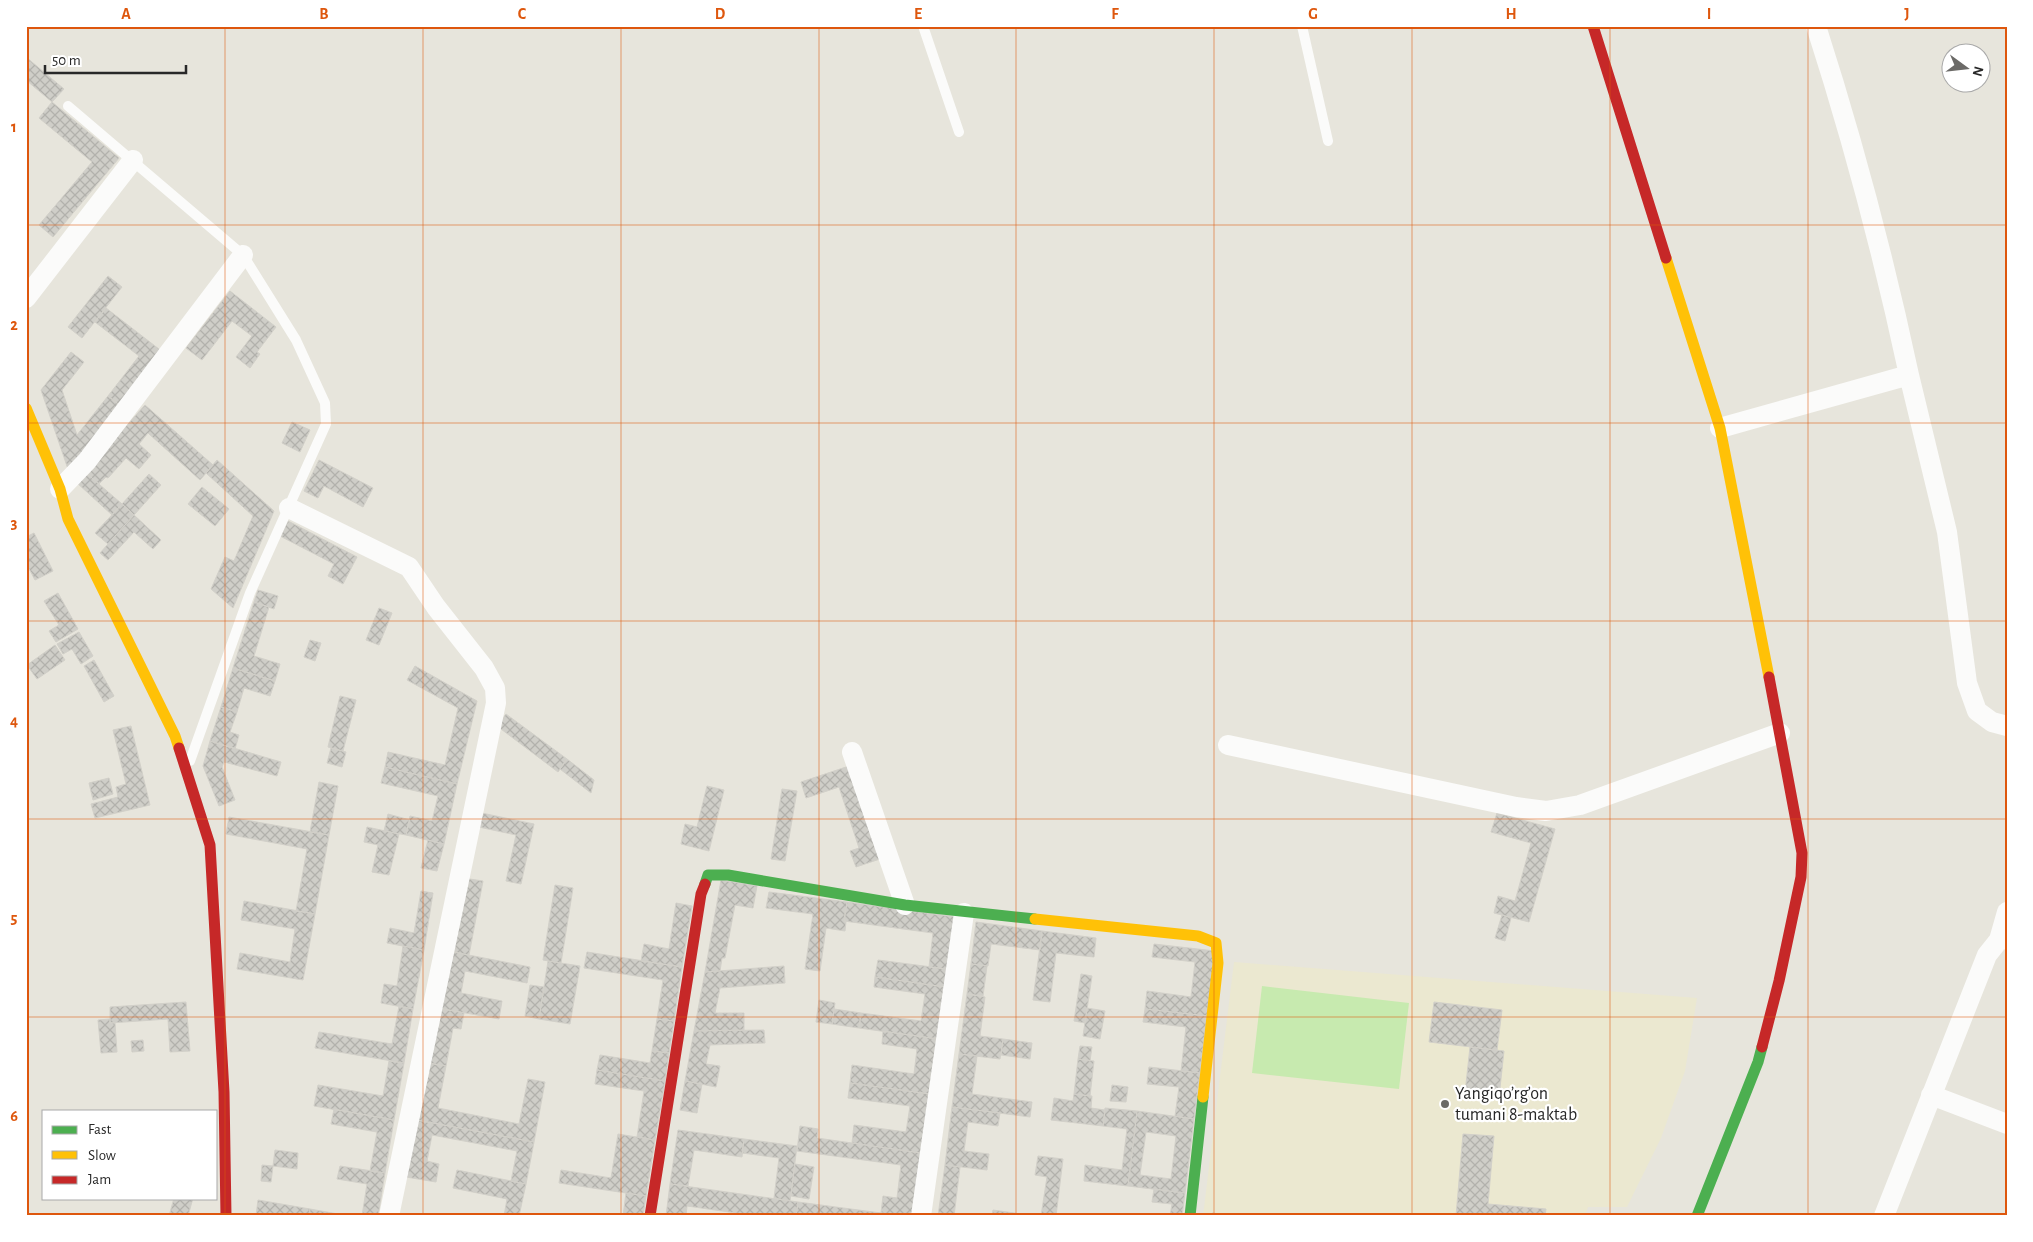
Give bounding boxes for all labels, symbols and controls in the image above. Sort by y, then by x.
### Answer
text: A [121,6,131,22]
text: B [319,6,329,22]
text: C [518,6,527,22]
text: D [715,6,726,22]
text: E [914,6,922,22]
text: F [1111,6,1119,22]
text: G [1308,6,1318,22]
text: H [1505,6,1517,22]
text: I [1707,6,1711,22]
text: J [1904,6,1910,22]
scale bar [45,42,186,74]
north arrow [1940,42,1990,92]
text: 50 m [52,53,81,68]
text: N [1970,65,1986,78]
text: 1 [11,119,17,135]
text: 2 [10,317,18,333]
text: 3 [11,515,18,531]
text: 4 [10,713,18,729]
text: 5 [11,910,18,926]
place label: Yangiqo’rg’on tumani 8-maktab [1455,1085,1577,1124]
marker: Yangiqo’rg’on tumani 8-maktab [1439,1098,1451,1110]
text: 6 [10,1108,18,1124]
legend [42,1110,218,1200]
text: Fast [88,1122,112,1137]
text: Slow [88,1148,116,1163]
text: Jam [88,1172,111,1187]

